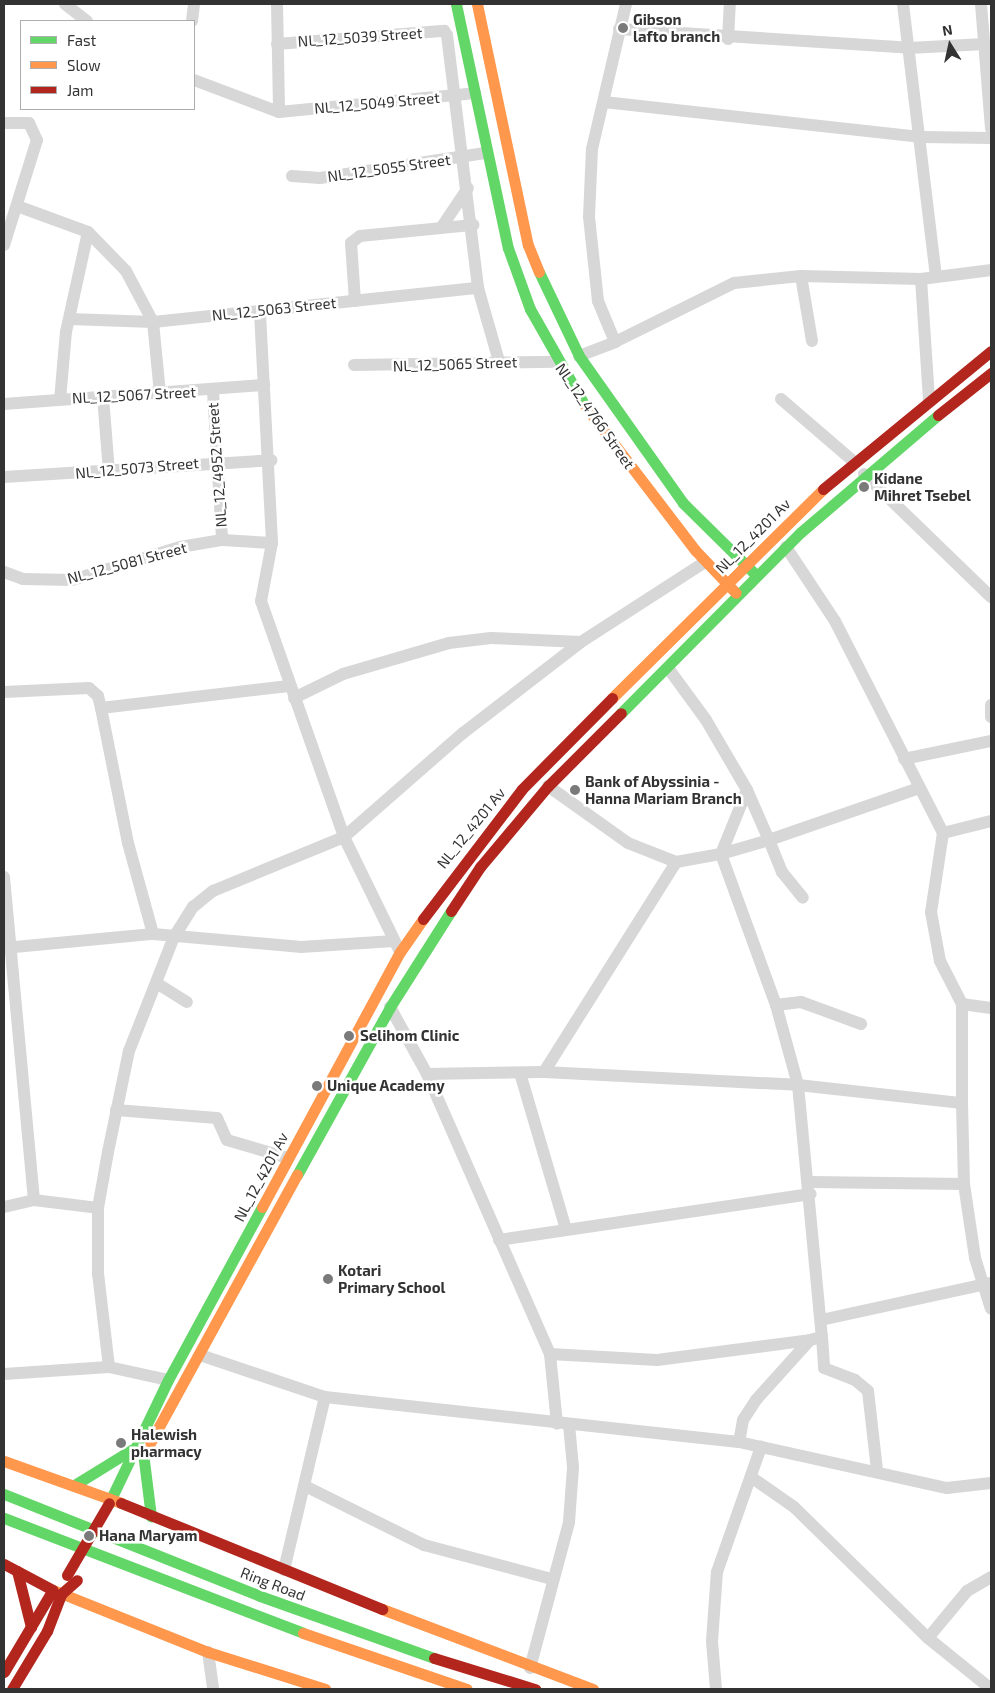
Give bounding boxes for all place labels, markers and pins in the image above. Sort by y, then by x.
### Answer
place label: Gibson lafto branch [633,10,720,45]
marker: Gibson lafto branch [617,22,629,34]
place label: Kidane Mihret Tsebel [874,469,971,504]
marker: Kidane Mihret Tsebel [858,481,870,493]
place label: Bank of Abyssinia - Hanna Mariam Branch [585,772,742,807]
marker: Bank of Abyssinia - Hanna Mariam Branch [569,784,581,796]
place label: Selihom Clinic [360,1027,459,1045]
marker: Selihom Clinic [342,1029,356,1043]
place label: Unique Academy [327,1077,445,1095]
marker: Unique Academy [311,1080,323,1092]
place label: Kotari Primary School [338,1261,446,1296]
marker: Kotari Primary School [322,1273,334,1285]
place label: Halewish pharmacy [131,1425,202,1460]
marker: Halewish pharmacy [115,1437,127,1449]
place label: Hana Maryam [99,1527,198,1545]
marker: Hana Maryam [83,1530,95,1542]

